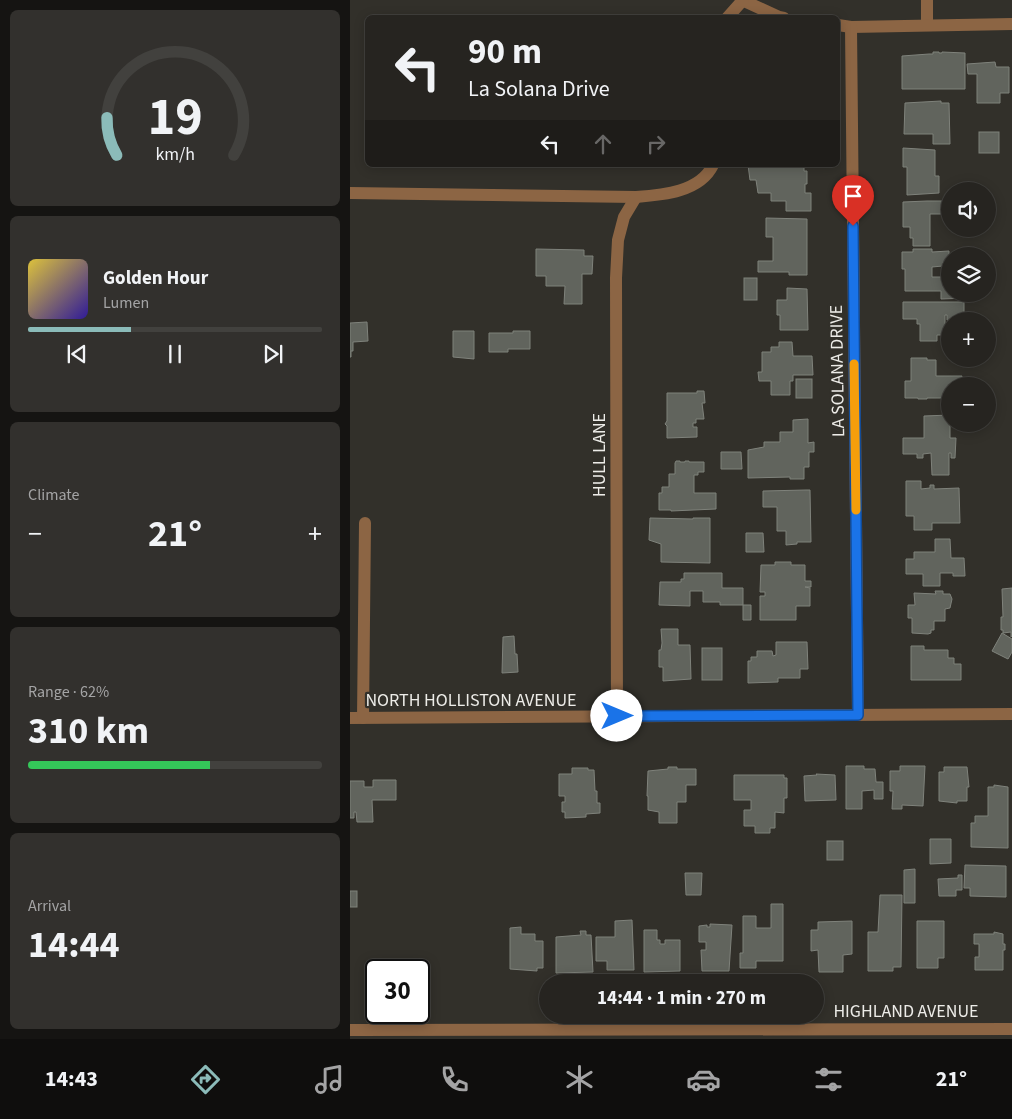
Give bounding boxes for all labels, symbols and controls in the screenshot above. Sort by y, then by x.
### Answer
text: 90 m [468,27,542,77]
icon: left [385,35,450,100]
text: La Solana Drive [468,73,610,105]
text: 19 [148,81,202,155]
icon: left [536,130,564,158]
icon: ahead [589,130,617,158]
icon: right [642,130,670,158]
text: km/h [155,142,195,167]
pin [832,175,874,226]
icon: arrive [839,182,867,210]
map controls [941,182,996,432]
button: sound [941,182,996,237]
button: layers [941,247,996,302]
text: Golden Hour [103,265,208,292]
text: Lumen [103,292,149,314]
street label: LA SOLANA DRIVE [824,305,851,437]
button: + [941,312,996,367]
icon: previous [63,340,91,368]
icon: pause [161,340,189,368]
icon: next [259,340,287,368]
button: − [941,377,996,432]
street label: HULL LANE [587,413,612,497]
text: Climate [28,484,79,506]
text: 21° [148,507,202,561]
text: − [28,514,42,554]
text: + [308,514,322,554]
text: Range · 62% [28,681,109,703]
street label: NORTH HOLLISTON AVENUE [365,688,577,713]
position arrow [590,689,642,741]
text: 310 km [28,704,149,758]
text: Arrival [28,895,71,917]
text: 14:44 [28,918,120,972]
speed limit sign: 30 [365,959,430,1024]
text: 14:44 · 1 min · 270 m [597,985,766,1012]
street label: HIGHLAND AVENUE [833,999,979,1024]
icon: directions [188,1062,223,1097]
icon: music [312,1062,347,1097]
icon: phone [437,1062,472,1097]
icon: climate [562,1062,597,1097]
icon: car [686,1062,721,1097]
icon: filters [811,1062,846,1097]
text: 14:43 [45,1063,98,1095]
text: 21° [936,1063,967,1095]

